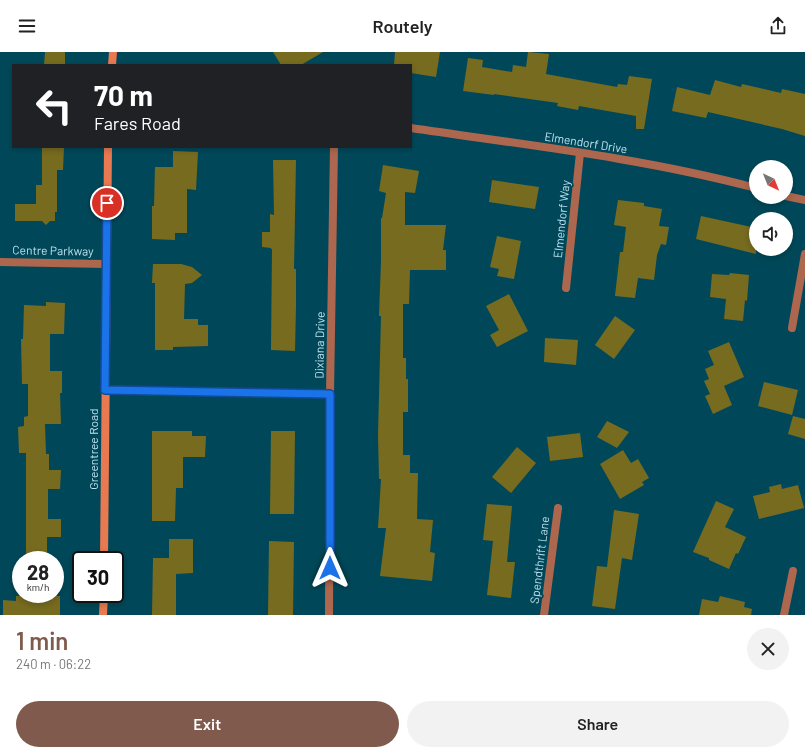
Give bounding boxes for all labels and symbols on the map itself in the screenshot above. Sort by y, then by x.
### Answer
street label: Elmendorf Drive [544,129,628,155]
north arrow [749,160,793,204]
street label: Elmendorf Way [550,179,572,259]
pin [90,186,124,220]
street label: Centre Parkway [12,242,94,258]
street label: Dixiana Drive [311,311,327,379]
street label: Greentree Road [86,408,100,490]
street label: Spendthrift Lane [527,516,551,604]
position arrow [309,547,351,589]
speed limit sign: 30 [72,551,124,603]

